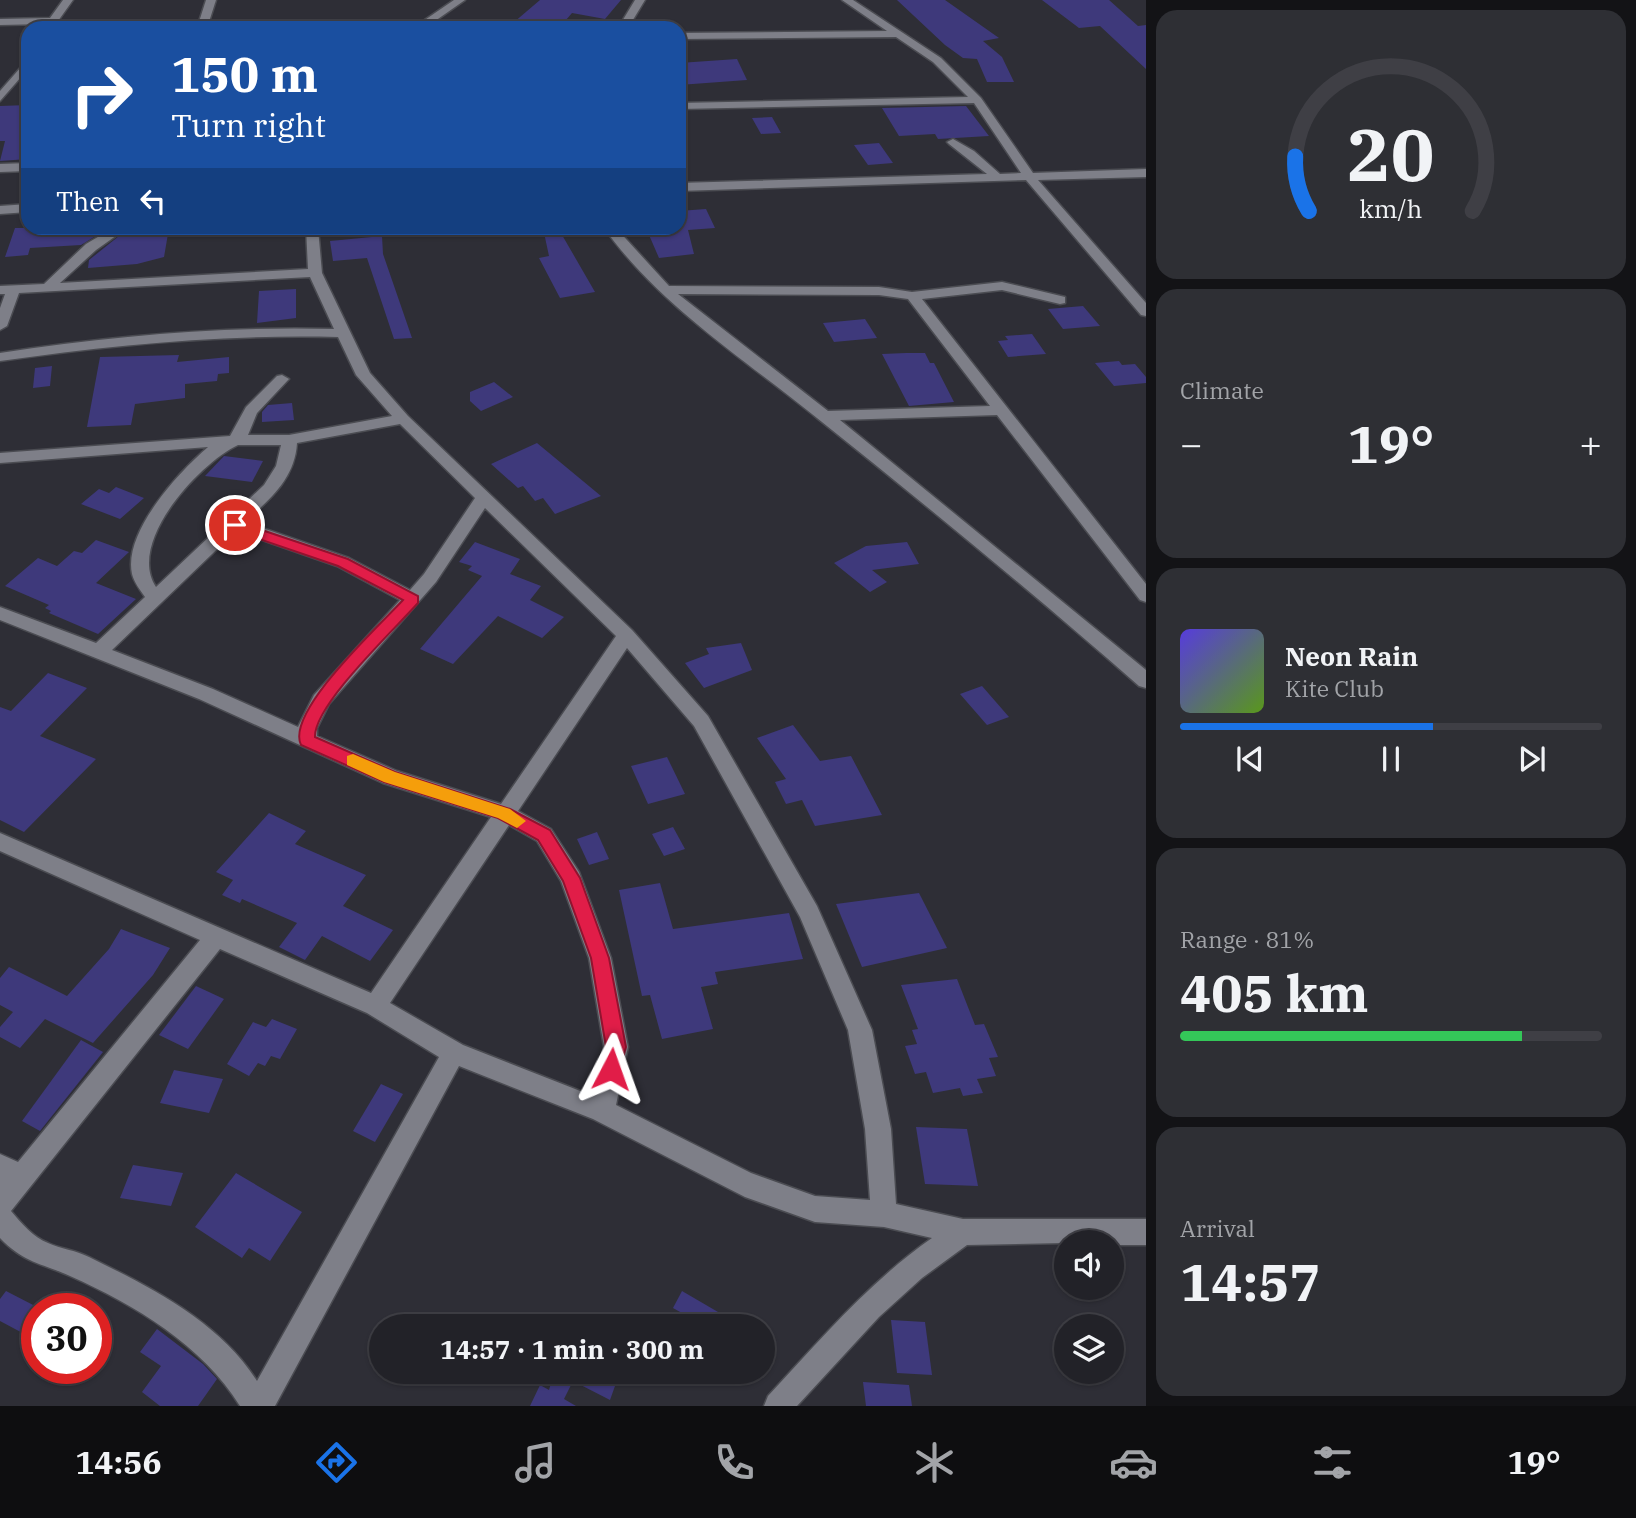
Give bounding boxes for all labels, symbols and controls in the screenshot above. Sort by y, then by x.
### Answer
text: 150 m [171,42,318,105]
icon: right [56,49,147,140]
text: Turn right [171,104,326,146]
text: 20 [1347,106,1435,201]
icon: left [134,182,172,220]
text: Then [56,184,120,218]
text: km/h [1359,191,1423,224]
text: Climate [1180,375,1264,405]
text: 19° [1348,410,1434,477]
text: − [1180,419,1203,468]
text: + [1579,419,1602,468]
pin [205,495,265,555]
icon: arrive [216,506,254,544]
text: Neon Rain [1285,639,1418,673]
text: Kite Club [1285,673,1384,703]
icon: previous [1231,740,1269,778]
icon: pause [1372,740,1410,778]
icon: next [1513,740,1551,778]
text: Range · 81% [1180,924,1314,954]
text: 405 km [1180,959,1369,1026]
position arrow [574,1032,648,1106]
text: Arrival [1180,1213,1255,1243]
map controls [1054,1230,1124,1384]
button: sound [1054,1230,1124,1300]
text: 14:57 [1180,1248,1321,1315]
speed limit sign: 30 [21,1293,112,1384]
button: layers [1054,1314,1124,1384]
text: 14:57 · 1 min · 300 m [440,1332,704,1366]
icon: directions [312,1438,361,1487]
icon: music [511,1438,560,1487]
icon: phone [710,1438,759,1487]
icon: climate [910,1438,959,1487]
icon: car [1109,1438,1158,1487]
icon: filters [1308,1438,1357,1487]
text: 14:56 [75,1441,162,1483]
text: 19° [1507,1441,1561,1483]

